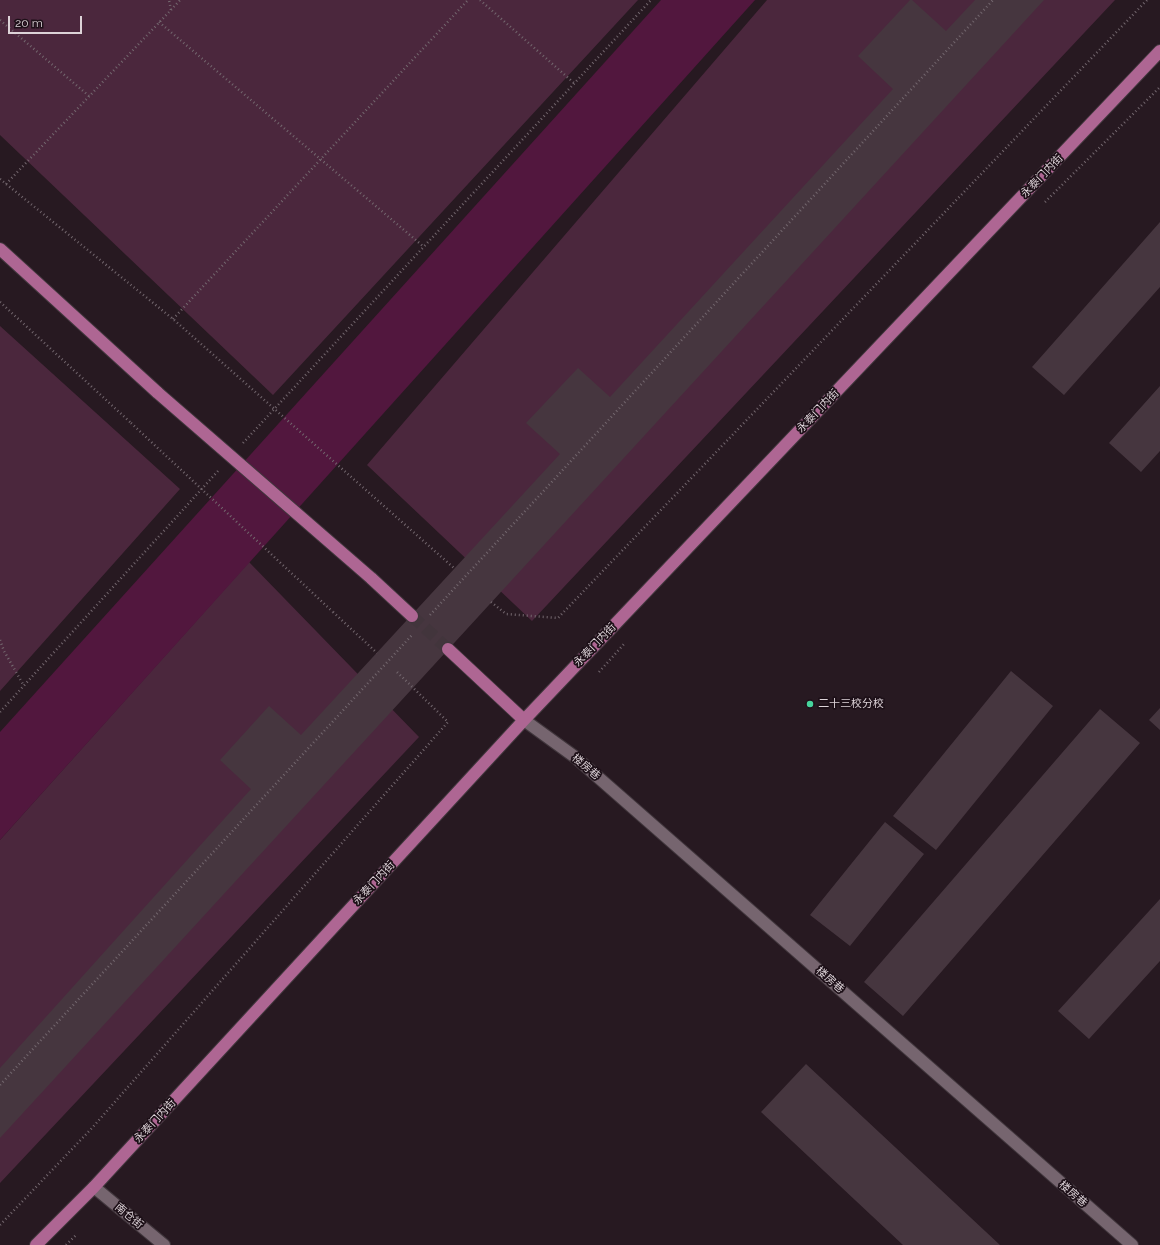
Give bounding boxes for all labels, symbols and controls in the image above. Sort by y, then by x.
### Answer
scale bar [10,8,84,34]
text: 20 m [15,16,43,30]
street label: 永泰门内街 [1018,152,1066,200]
street label: 永泰门内街 [794,387,842,435]
street label: 永泰门内街 [571,621,619,669]
place label: 二十三校分校 [818,697,884,711]
marker: 二十三校分校 [805,699,815,709]
street label: 楼房巷 [569,751,603,783]
street label: 永泰门内街 [350,858,398,908]
street label: 楼房巷 [813,964,847,996]
street label: 永泰门内街 [131,1096,179,1146]
street label: 楼房巷 [1056,1178,1090,1210]
street label: 南仓街 [112,1200,146,1232]

